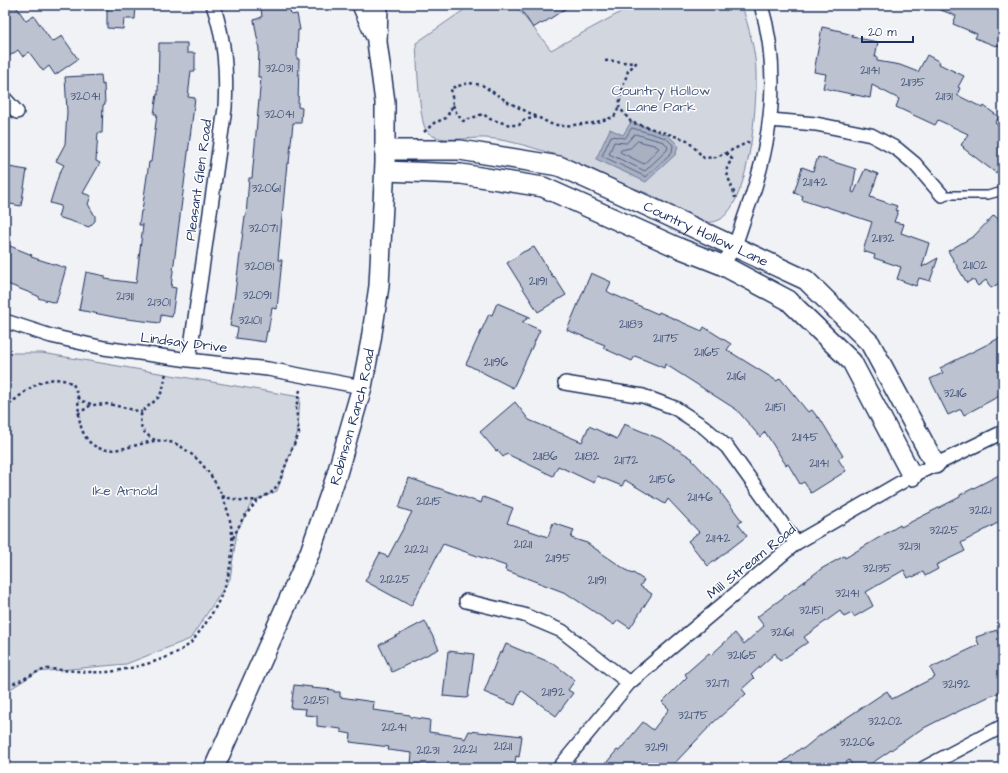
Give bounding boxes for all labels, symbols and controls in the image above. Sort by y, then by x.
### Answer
scale bar [862,18,913,44]
text: 20 m [868,24,897,41]
house number: 32031 [265,60,294,77]
house number: 21141 [860,62,880,79]
house number: 21135 [901,74,926,91]
park label: Country Hollow Lane Park [612,81,710,117]
house number: 32041 [70,88,101,105]
house number: 21131 [935,88,953,105]
house number: 32041 [264,106,295,123]
street label: Pleasant Glen Road [181,118,217,242]
house number: 21142 [803,174,828,191]
house number: 32061 [251,180,281,197]
street label: Country Hollow Lane [640,197,772,272]
house number: 32071 [248,220,278,237]
house number: 21132 [872,230,895,247]
house number: 21102 [963,257,987,274]
house number: 32081 [244,258,274,275]
house number: 21191 [529,273,548,290]
house number: 32091 [243,287,272,304]
house number: 21311 [116,288,134,305]
house number: 21301 [147,294,171,311]
house number: 32101 [238,312,262,329]
house number: 21183 [619,316,643,333]
street label: Lindsay Drive [139,328,229,358]
house number: 21175 [653,330,679,347]
house number: 21165 [694,344,720,361]
street label: Robinson Ranch Road [325,347,380,488]
house number: 21196 [484,354,509,371]
house number: 21161 [727,368,746,385]
house number: 32116 [943,385,967,402]
house number: 21151 [765,399,785,416]
house number: 21145 [792,429,819,446]
house number: 21186 [532,448,558,465]
house number: 21182 [575,448,599,465]
house number: 21172 [614,452,638,469]
house number: 21141 [809,455,829,472]
house number: 21156 [649,471,675,488]
park label: Ike Arnold [93,481,157,501]
house number: 21146 [687,489,713,506]
house number: 21215 [416,493,442,510]
house number: 32121 [969,502,992,519]
street label: Mill Stream Road [703,520,800,604]
house number: 32125 [929,522,959,539]
house number: 21142 [706,530,731,547]
house number: 21211 [514,536,533,553]
house number: 32131 [898,538,921,555]
house number: 21221 [404,541,428,558]
house number: 21195 [545,550,571,567]
house number: 32135 [862,560,892,577]
house number: 21225 [380,571,411,588]
house number: 21191 [588,572,607,589]
house number: 32141 [835,585,860,602]
house number: 32151 [799,602,824,619]
house number: 32161 [770,624,794,641]
house number: 32165 [727,647,758,664]
house number: 32171 [705,675,729,692]
house number: 32192 [942,676,970,693]
house number: 21192 [541,684,565,701]
house number: 21251 [303,692,329,709]
house number: 32175 [678,707,709,724]
house number: 32202 [868,713,902,730]
house number: 21241 [382,719,407,736]
house number: 32206 [840,734,875,751]
house number: 21211 [494,738,513,755]
house number: 32191 [645,739,668,756]
house number: 21221 [453,741,477,758]
house number: 21231 [417,742,440,759]

